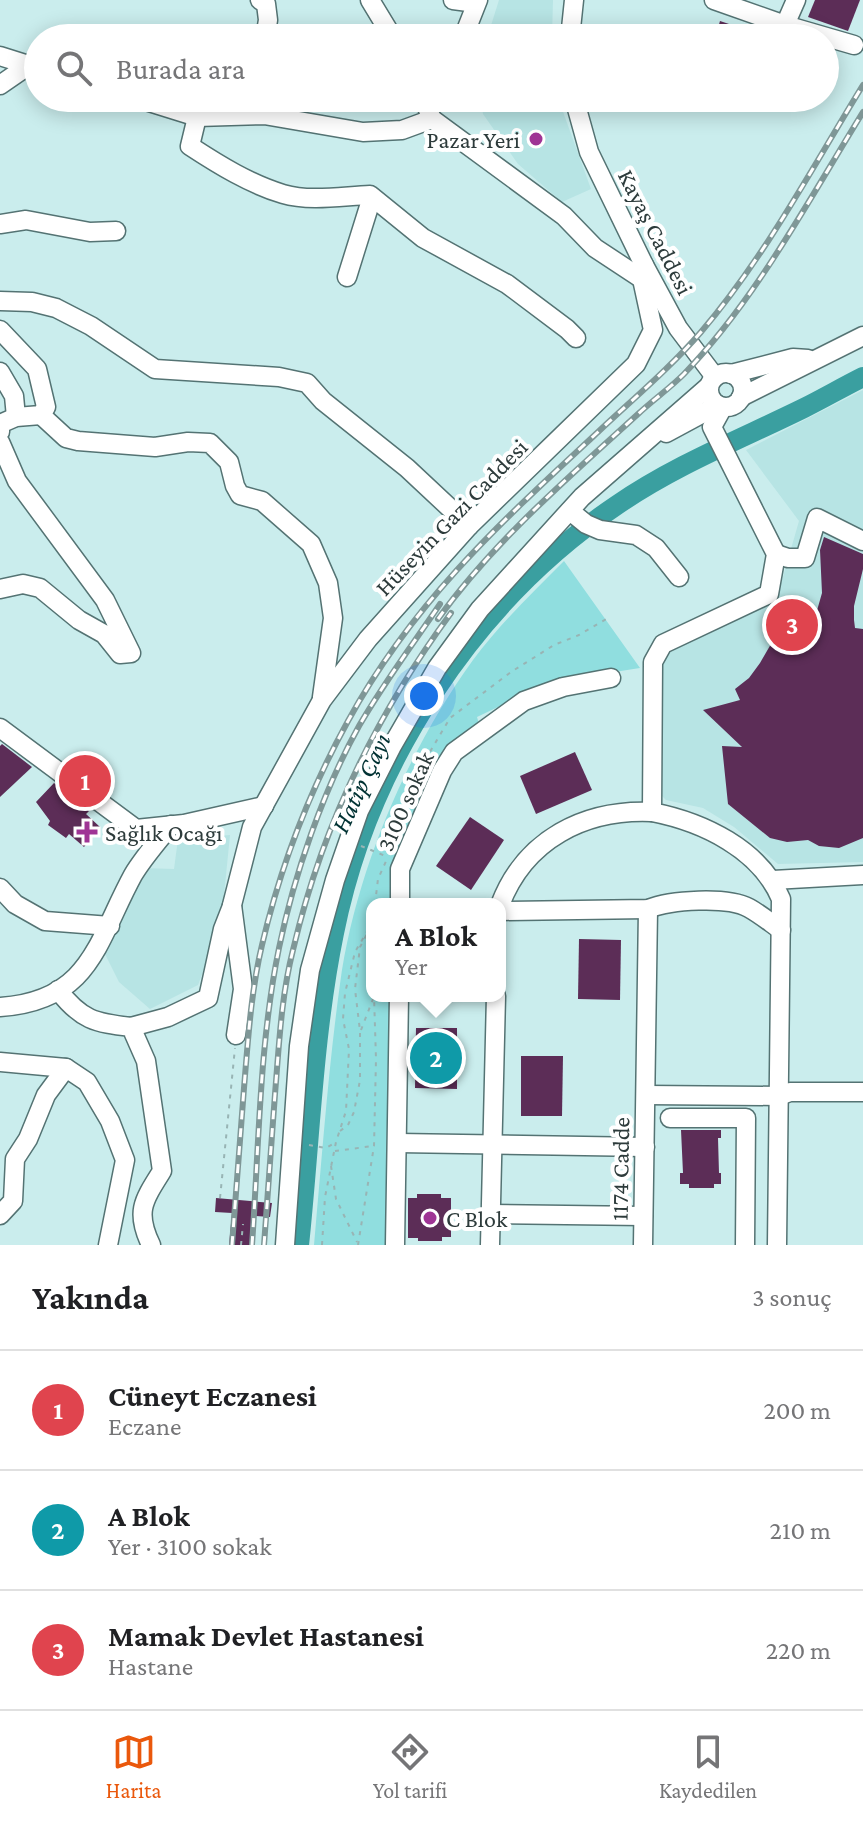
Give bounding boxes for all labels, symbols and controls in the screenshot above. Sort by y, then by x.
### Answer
search box [24,24,839,112]
icon: search [52,46,96,90]
text: Burada ara [116,52,245,85]
place label: Pazar Yeri [426,126,520,153]
marker: Pazar Yeri [527,130,545,148]
street label: Kayaş Caddesi [613,165,699,299]
street label: Hüseyin Gazi Caddesi [369,433,533,601]
pin: 3 [766,595,818,655]
your location [404,676,444,716]
water label: Hatip Çayı [325,729,397,837]
street label: 3100 sokak [371,746,439,855]
pin: 1 [59,751,111,811]
place label: Sağlık Ocağı [105,819,223,846]
marker: Sağlık Ocağı [76,821,98,843]
popup [366,898,506,1002]
text: A Blok [395,919,477,952]
text: Yer [395,952,428,981]
pin: 2 [410,1028,462,1088]
street label: 1174 Cadde [606,1117,634,1221]
place label: C Blok [446,1205,508,1232]
marker: C Blok [421,1209,439,1227]
text: Yakında [32,1279,149,1316]
text: 3 sonuç [752,1283,831,1312]
text: Cüneyt Eczanesi [108,1379,317,1412]
text: 1 [53,1396,63,1425]
text: 200 m [763,1396,831,1425]
text: Eczane [108,1412,181,1441]
text: A Blok [108,1499,190,1532]
text: 2 [51,1516,65,1545]
text: 210 m [770,1516,831,1545]
text: Yer · 3100 sokak [108,1532,272,1561]
text: Mamak Devlet Hastanesi [108,1619,424,1652]
text: 3 [52,1636,64,1665]
text: 220 m [766,1636,831,1665]
text: Hastane [108,1652,193,1681]
tab: Harita [106,1730,161,1803]
tab: Yol tarifi [373,1730,447,1803]
tab: Kaydedilen [659,1730,757,1803]

